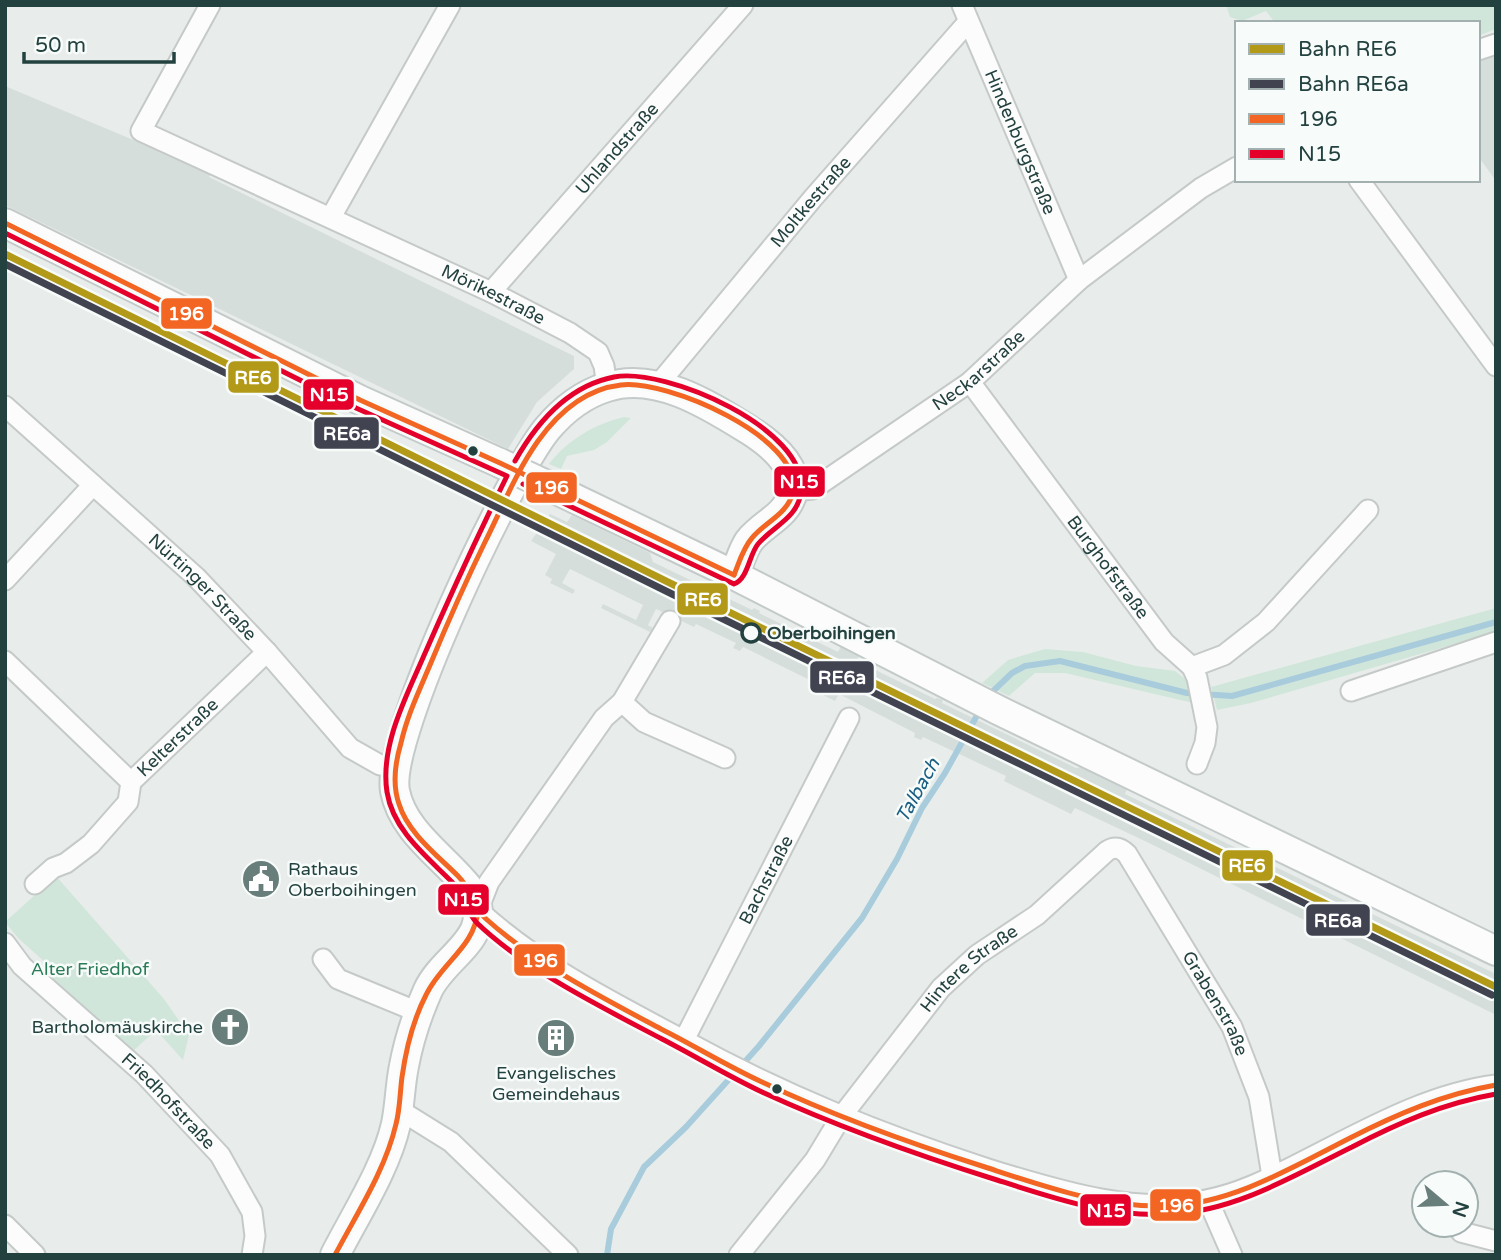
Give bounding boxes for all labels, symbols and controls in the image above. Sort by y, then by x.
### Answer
scale bar [24,21,175,65]
legend [1235,21,1480,182]
text: 50 m [35,33,86,58]
text: Bahn RE6 [1298,37,1397,62]
street label: Hindenburgstraße [980,66,1061,218]
text: Bahn RE6a [1298,72,1409,97]
street label: Uhlandstraße [571,98,663,199]
text: 196 [1298,107,1338,132]
text: N15 [1298,142,1341,167]
street label: Moltkestraße [766,152,856,252]
street label: Mörikestraße [438,260,549,329]
line badge: 196 [160,297,213,330]
text: 196 [168,303,204,325]
street label: Neckarstraße [928,325,1029,415]
line badge: RE6 [227,360,280,394]
text: RE6 [234,367,272,389]
line badge: N15 [302,378,355,411]
text: N15 [309,384,349,406]
line badge: RE6a [313,416,380,450]
text: RE6a [323,423,371,445]
unlabelled marker [466,444,480,458]
line badge: N15 [773,465,826,498]
line badge: 196 [525,471,578,504]
text: N15 [779,471,819,493]
text: 196 [533,477,569,499]
street label: Burghofstraße [1062,511,1154,623]
street label: Nürtinger Straße [144,529,261,645]
line badge: RE6 [676,582,729,616]
text: RE6 [684,589,722,611]
place label: Oberboihingen [767,622,896,644]
marker: Oberboihingen [741,623,761,643]
line badge: RE6a [809,660,875,694]
text: RE6a [818,667,866,689]
street label: Kelterstraße [132,694,223,781]
water label: Talbach [891,754,945,826]
street label: Bachstraße [734,832,798,928]
line badge: RE6 [1221,849,1274,882]
text: RE6 [1228,855,1266,877]
public building icon: Rathaus Oberboihingen [240,858,282,900]
place label: Rathaus Oberboihingen [288,858,417,901]
line badge: N15 [437,883,490,916]
text: N15 [443,889,483,911]
line badge: RE6a [1305,903,1371,937]
text: RE6a [1314,910,1362,932]
street label: Hintere Straße [915,920,1022,1017]
line badge: 196 [513,943,566,977]
street label: Grabenstraße [1177,947,1253,1059]
text: 196 [522,950,558,972]
park label: Alter Friedhof [31,958,149,980]
church icon: Bartholomäuskirche [209,1006,251,1048]
place label: Bartholomäuskirche [31,1016,203,1038]
building icon: Evangelisches Gemeindehaus [535,1017,577,1059]
street label: Friedhofstraße [117,1048,220,1154]
place label: Evangelisches Gemeindehaus [492,1062,620,1105]
unlabelled marker [770,1082,784,1096]
north arrow [1410,1169,1480,1239]
line badge: 196 [1149,1188,1202,1222]
line badge: N15 [1079,1193,1132,1227]
text: 196 [1158,1195,1194,1217]
text: N [1447,1198,1473,1220]
text: N15 [1086,1200,1126,1222]

